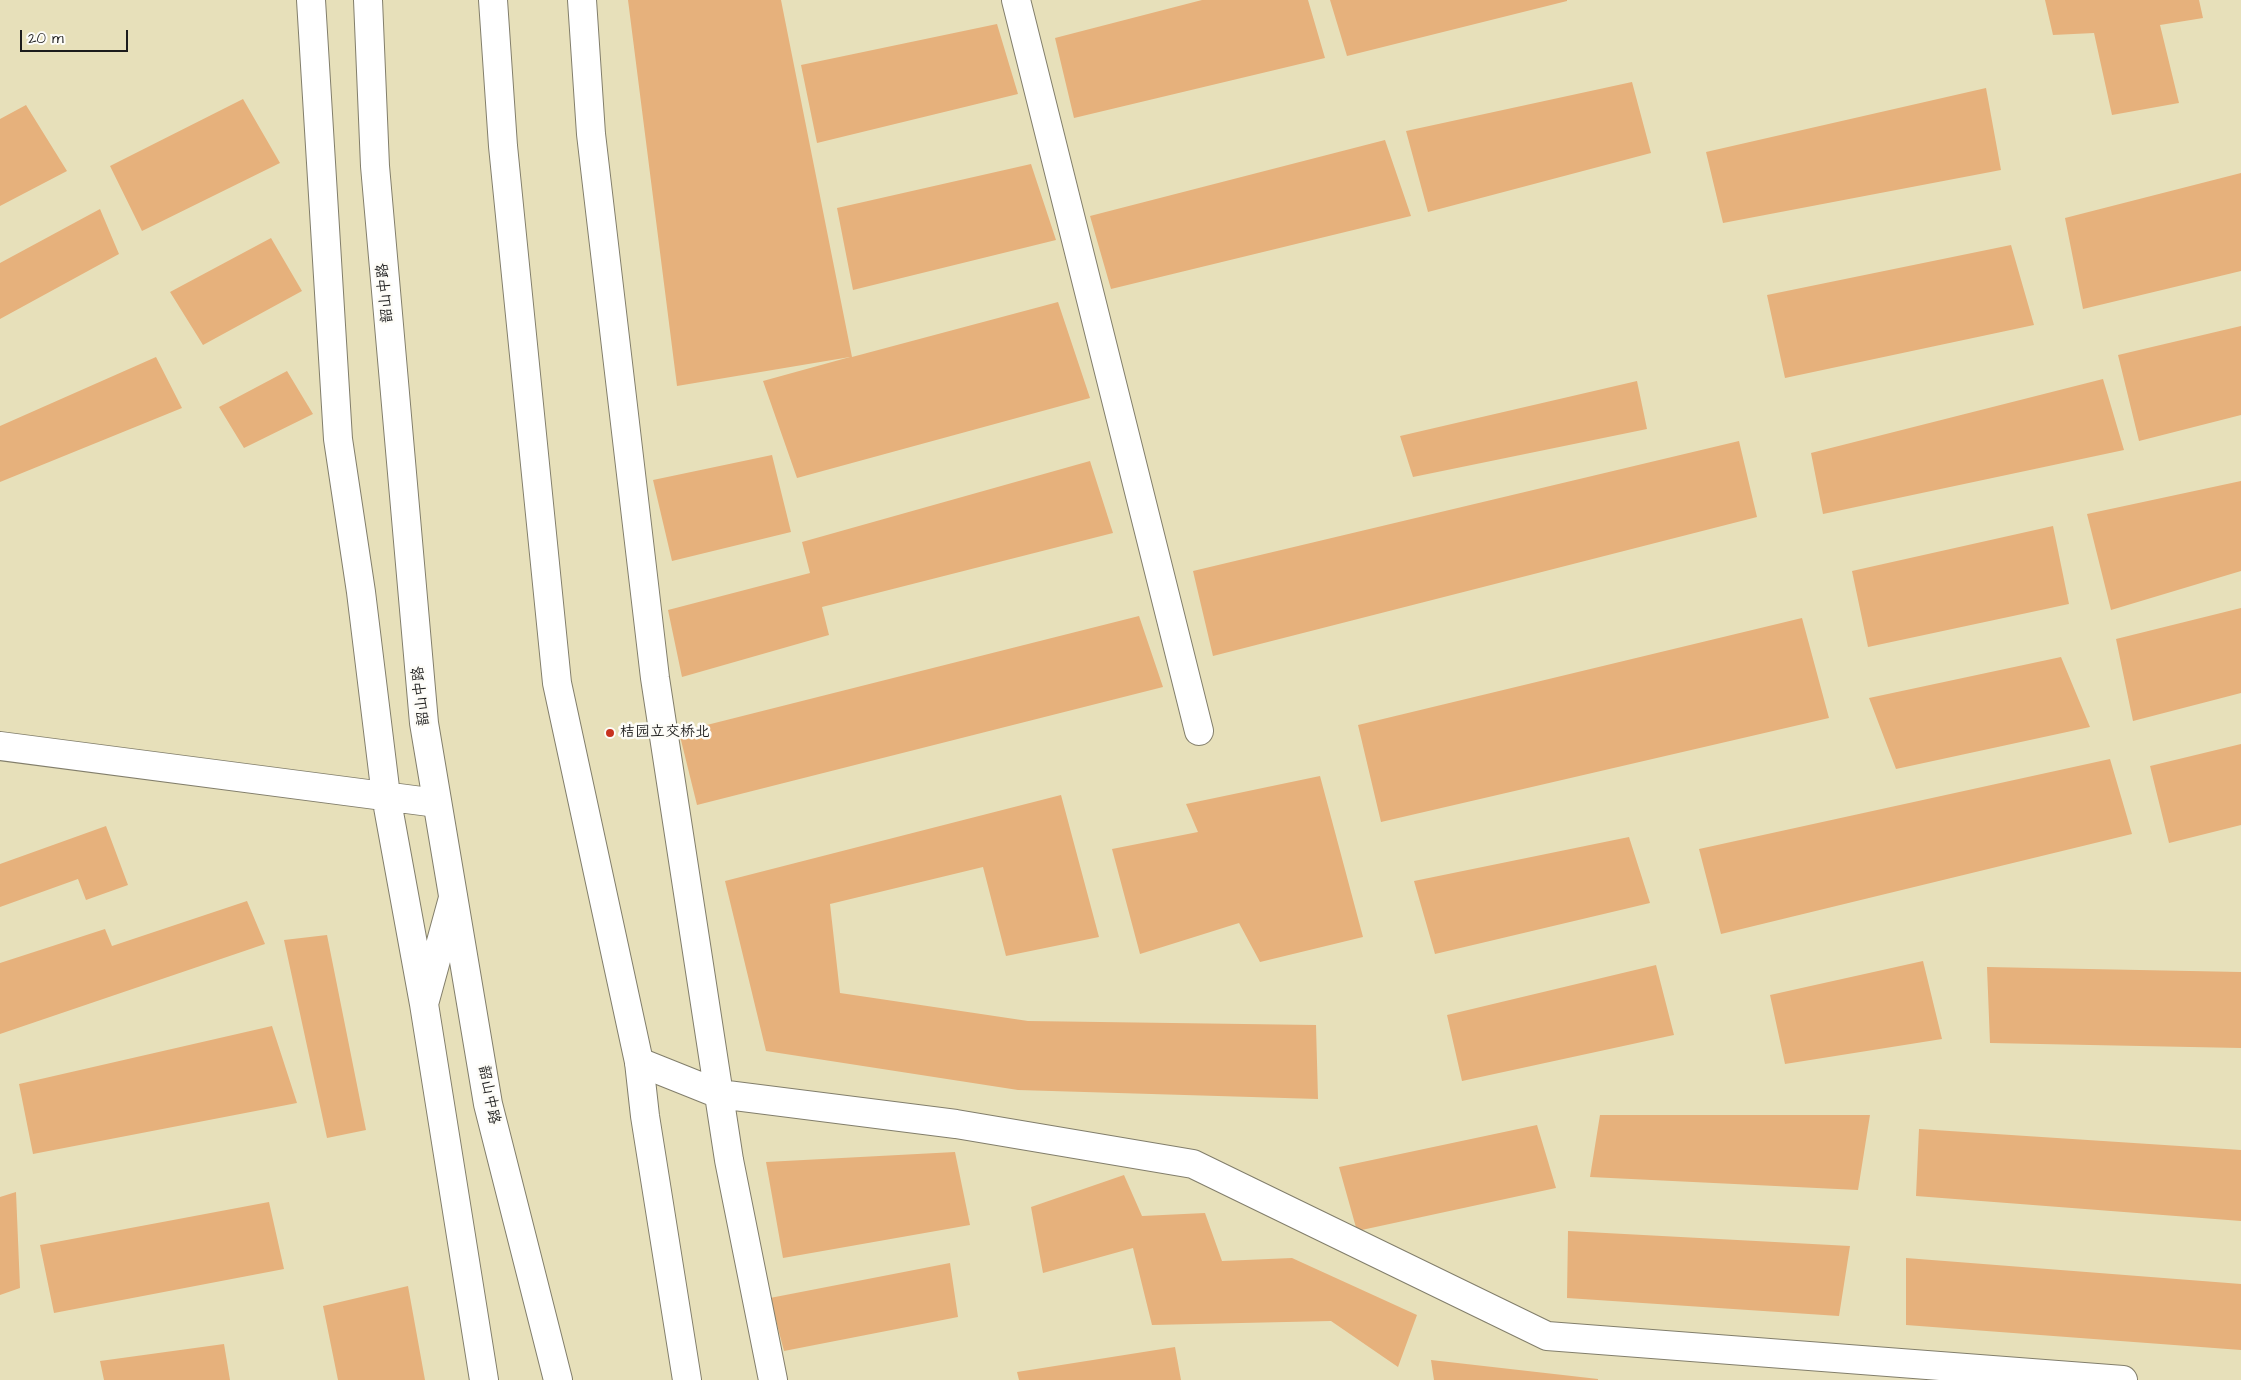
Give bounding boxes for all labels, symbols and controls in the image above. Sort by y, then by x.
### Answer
scale bar [22,20,130,52]
text: 20 m [28,28,64,49]
street label: 韶山中路 [374,262,398,324]
street label: 韶山中路 [410,665,434,727]
place label: 桔园立交桥北 [620,724,710,742]
marker: 桔园立交桥北 [604,727,616,739]
street label: 韶山中路 [473,1064,503,1126]

